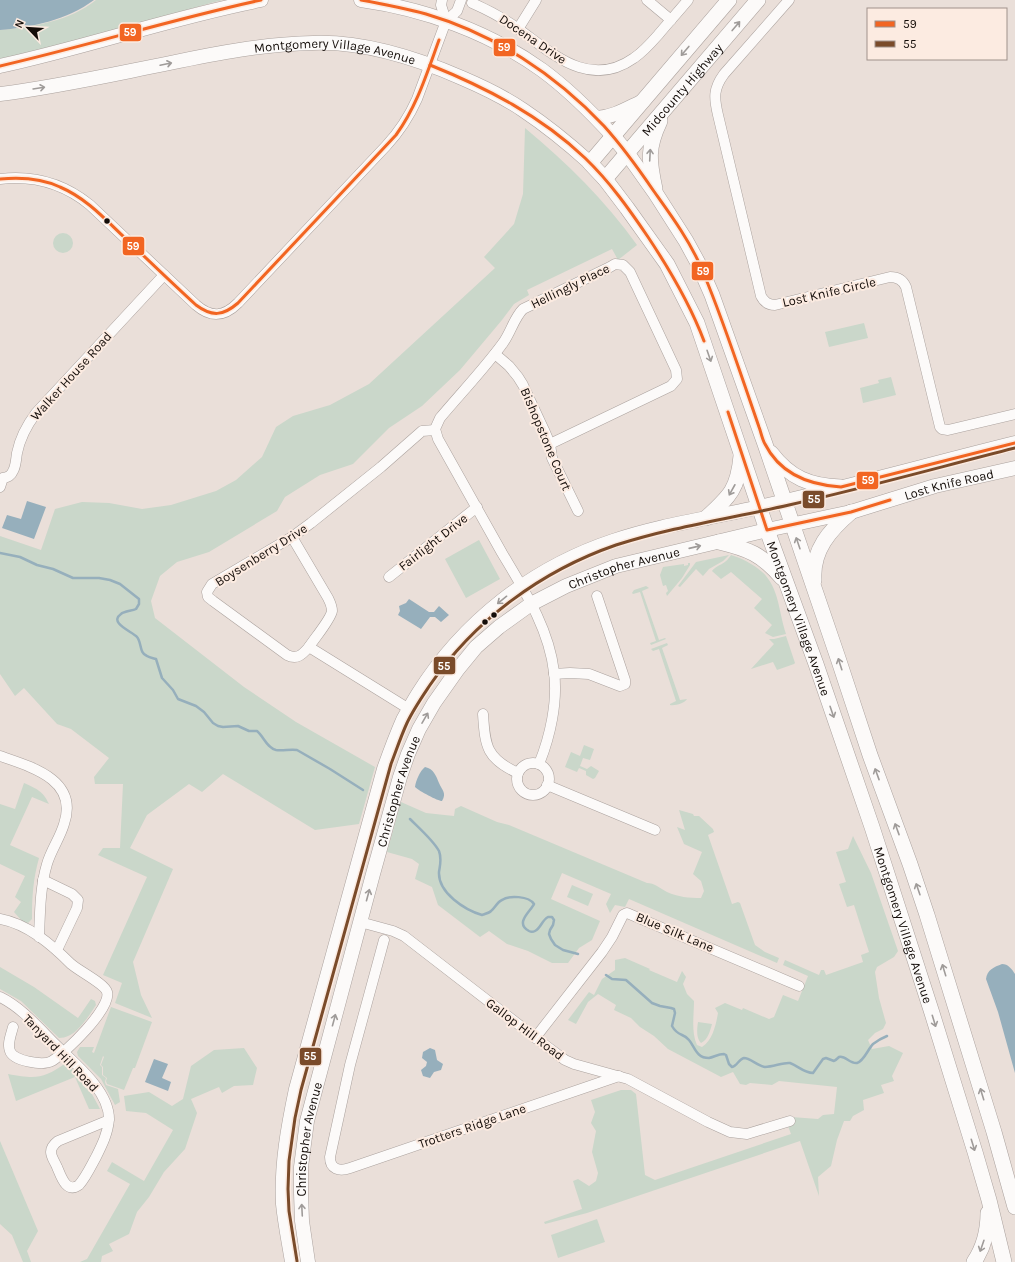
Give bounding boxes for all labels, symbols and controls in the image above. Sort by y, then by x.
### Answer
north arrow [8,8,48,48]
legend [867,8,1007,60]
street label: Docena Drive [497,11,570,67]
text: 59 [903,17,917,31]
text: N [12,18,27,30]
one-way arrow [731,20,740,31]
line badge: 59 [119,23,142,42]
text: 59 [123,26,137,39]
street label: Montgomery Village Avenue [253,35,418,67]
text: 55 [903,37,917,51]
line badge: 59 [493,38,516,57]
street label: Midcounty Highway [638,40,725,139]
text: 59 [497,41,511,54]
one-way arrow [681,46,690,56]
one-way arrow [159,59,172,67]
one-way arrow [32,84,45,92]
one-way arrow [647,149,654,162]
unlabelled marker [102,216,112,226]
line badge: 59 [122,236,145,256]
text: 59 [126,240,140,253]
street label: Hellingly Place [528,260,612,312]
line badge: 59 [691,261,714,281]
text: 59 [696,265,710,278]
street label: Lost Knife Circle [781,274,877,310]
street label: Walker House Road [27,329,115,423]
one-way arrow [706,350,713,363]
street label: Bishopstone Court [518,385,574,493]
street label: Lost Knife Road [902,466,995,503]
line badge: 59 [856,471,879,490]
text: 59 [861,474,875,487]
one-way arrow [728,484,735,496]
line badge: 55 [802,490,825,509]
text: 55 [808,493,820,506]
street label: Fairlight Drive [396,510,471,574]
street label: Boysenberry Drive [212,520,310,589]
one-way arrow [794,537,801,550]
street label: Montgomery Village Avenue [764,539,834,698]
one-way arrow [688,543,701,551]
street label: Christopher Avenue [566,544,681,592]
one-way arrow [496,596,507,604]
unlabelled marker [489,610,499,620]
unlabelled marker [480,617,490,627]
line badge: 55 [433,656,456,675]
one-way arrow [836,658,843,671]
text: 55 [438,660,450,673]
one-way arrow [829,705,837,717]
one-way arrow [422,712,430,724]
street label: Christopher Avenue [373,733,423,849]
one-way arrow [872,769,880,781]
one-way arrow [892,823,900,835]
street label: Montgomery Village Avenue [871,845,936,1005]
one-way arrow [914,884,922,896]
one-way arrow [364,888,372,901]
street label: Blue Silk Lane [634,909,716,955]
one-way arrow [940,964,947,977]
street label: Gallop Hill Road [483,995,567,1063]
street label: Tanyard Hill Road [20,1011,102,1095]
one-way arrow [330,1014,338,1027]
one-way arrow [931,1015,939,1027]
line badge: 55 [299,1047,322,1066]
text: 55 [304,1050,316,1063]
street label: Christopher Avenue [294,1080,325,1196]
one-way arrow [978,1089,986,1101]
street label: Trotters Ridge Lane [416,1100,528,1151]
one-way arrow [970,1139,977,1152]
one-way arrow [298,1204,305,1217]
one-way arrow [978,1239,986,1251]

